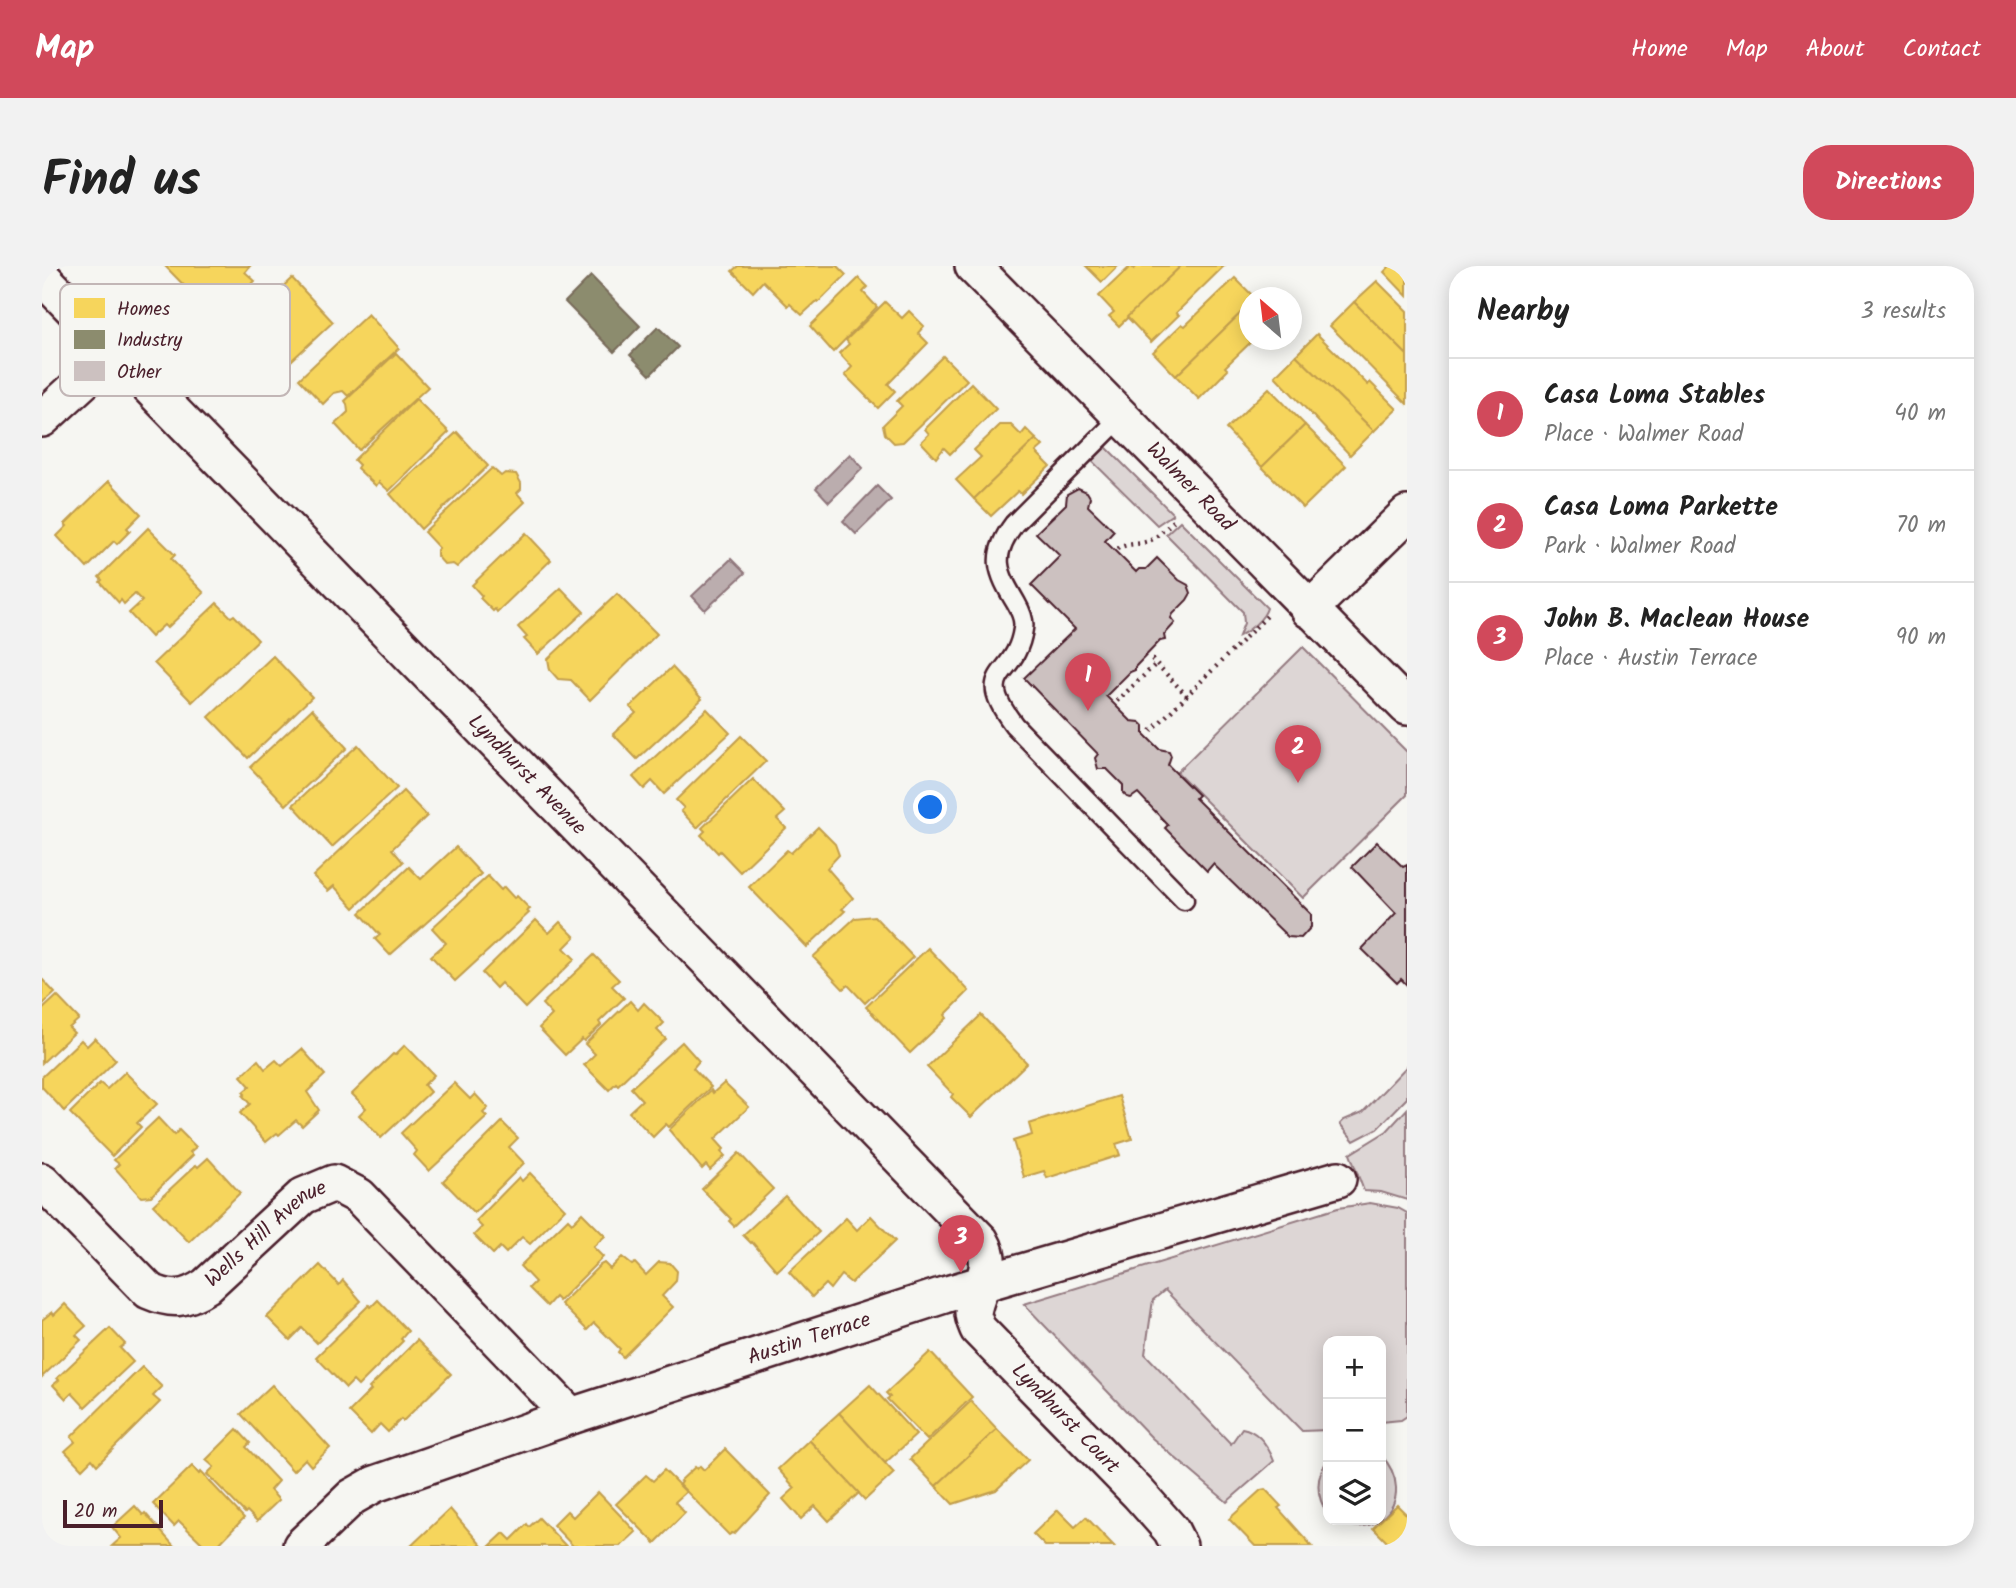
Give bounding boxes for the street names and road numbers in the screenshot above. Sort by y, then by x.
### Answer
street label: Walmer Road [1138,434,1243,540]
street label: Lyndhurst Avenue [460,706,595,844]
street label: Wells Hill Avenue [197,1171,332,1296]
street label: Austin Terrace [743,1303,876,1374]
street label: Lyndhurst Court [1003,1355,1128,1482]

